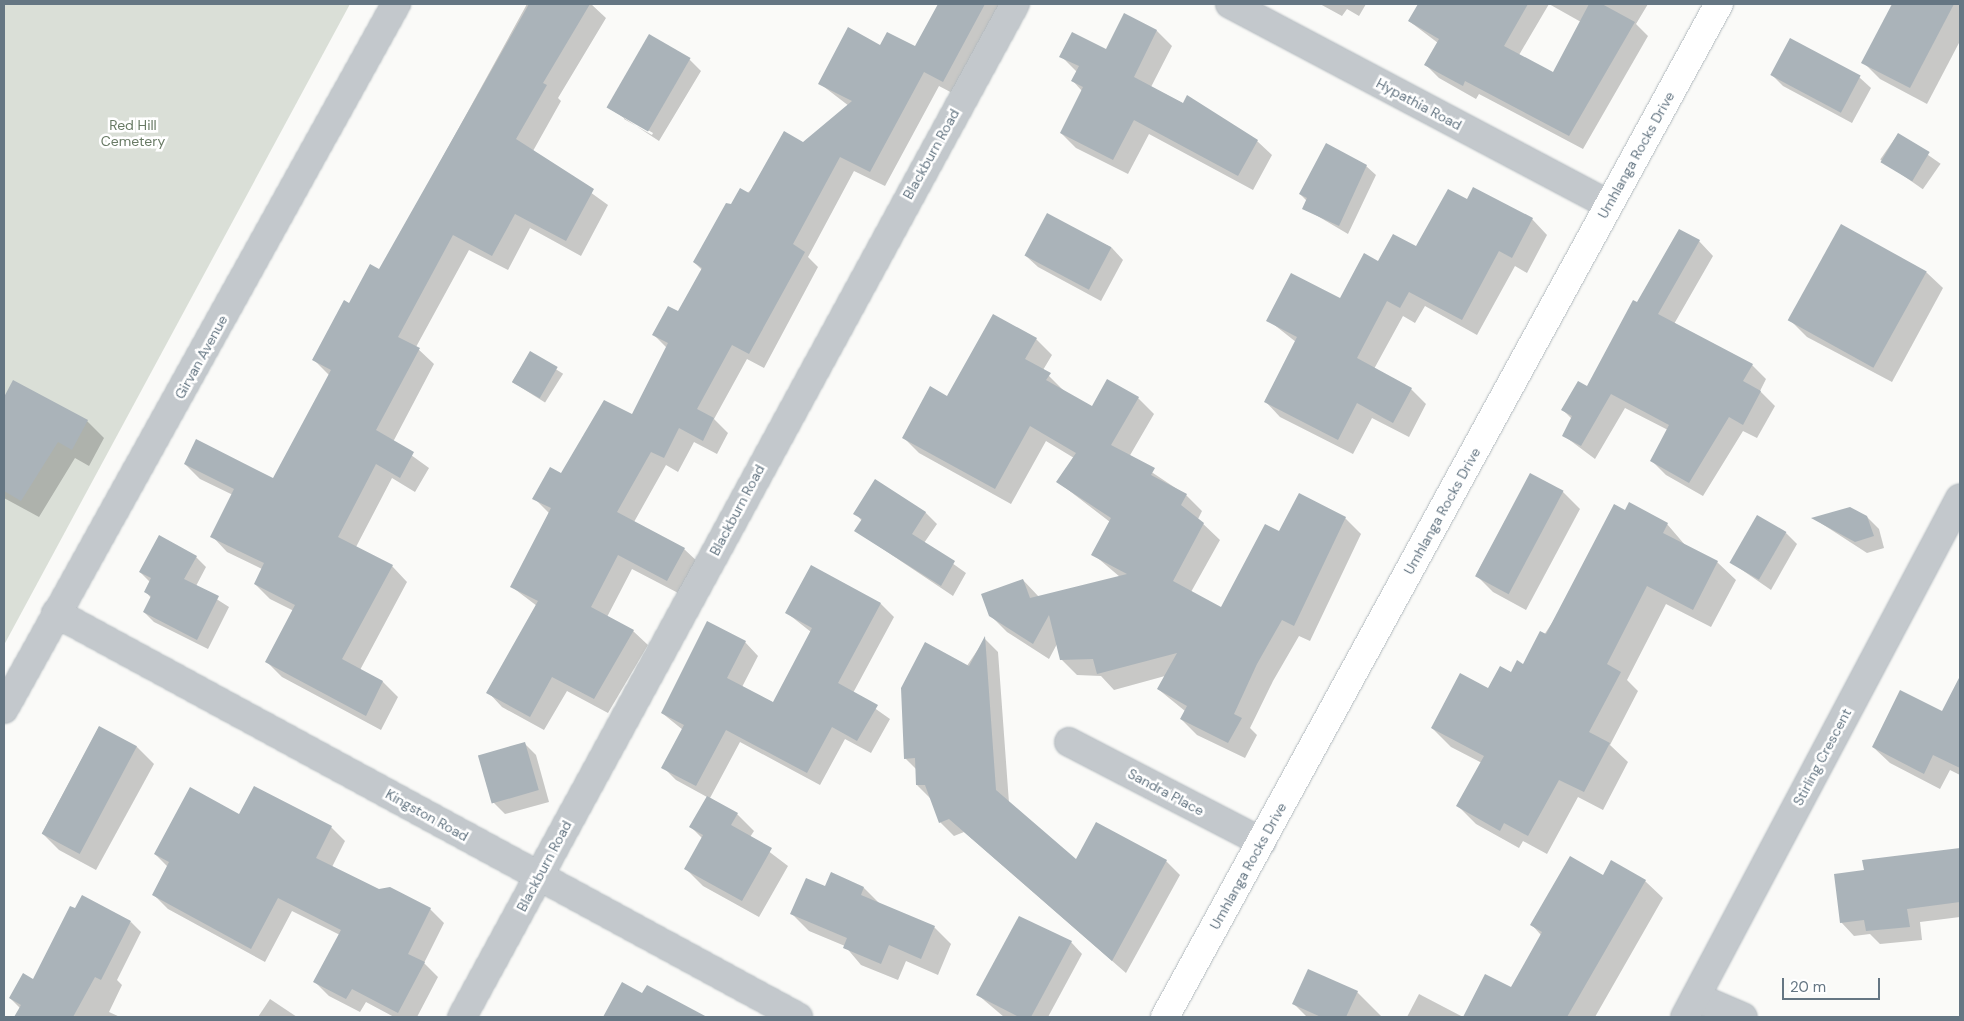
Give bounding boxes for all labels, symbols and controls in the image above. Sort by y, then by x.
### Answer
street label: Hypathia Road [1373,74,1465,134]
street label: Umhlanga Rocks Drive [1594,89,1678,221]
street label: Blackburn Road [899,106,963,202]
park label: Red Hill Cemetery [101,117,165,150]
street label: Girvan Avenue [171,312,231,402]
street label: Umhlanga Rocks Drive [1400,445,1484,577]
street label: Blackburn Road [706,462,768,558]
street label: Stirling Crescent [1789,706,1855,808]
street label: Sandra Place [1125,765,1207,819]
street label: Kingston Road [383,785,471,845]
street label: Umhlanga Rocks Drive [1206,800,1290,932]
street label: Blackburn Road [513,818,575,914]
scale bar [1784,968,1882,1000]
text: 20 m [1790,977,1826,997]

